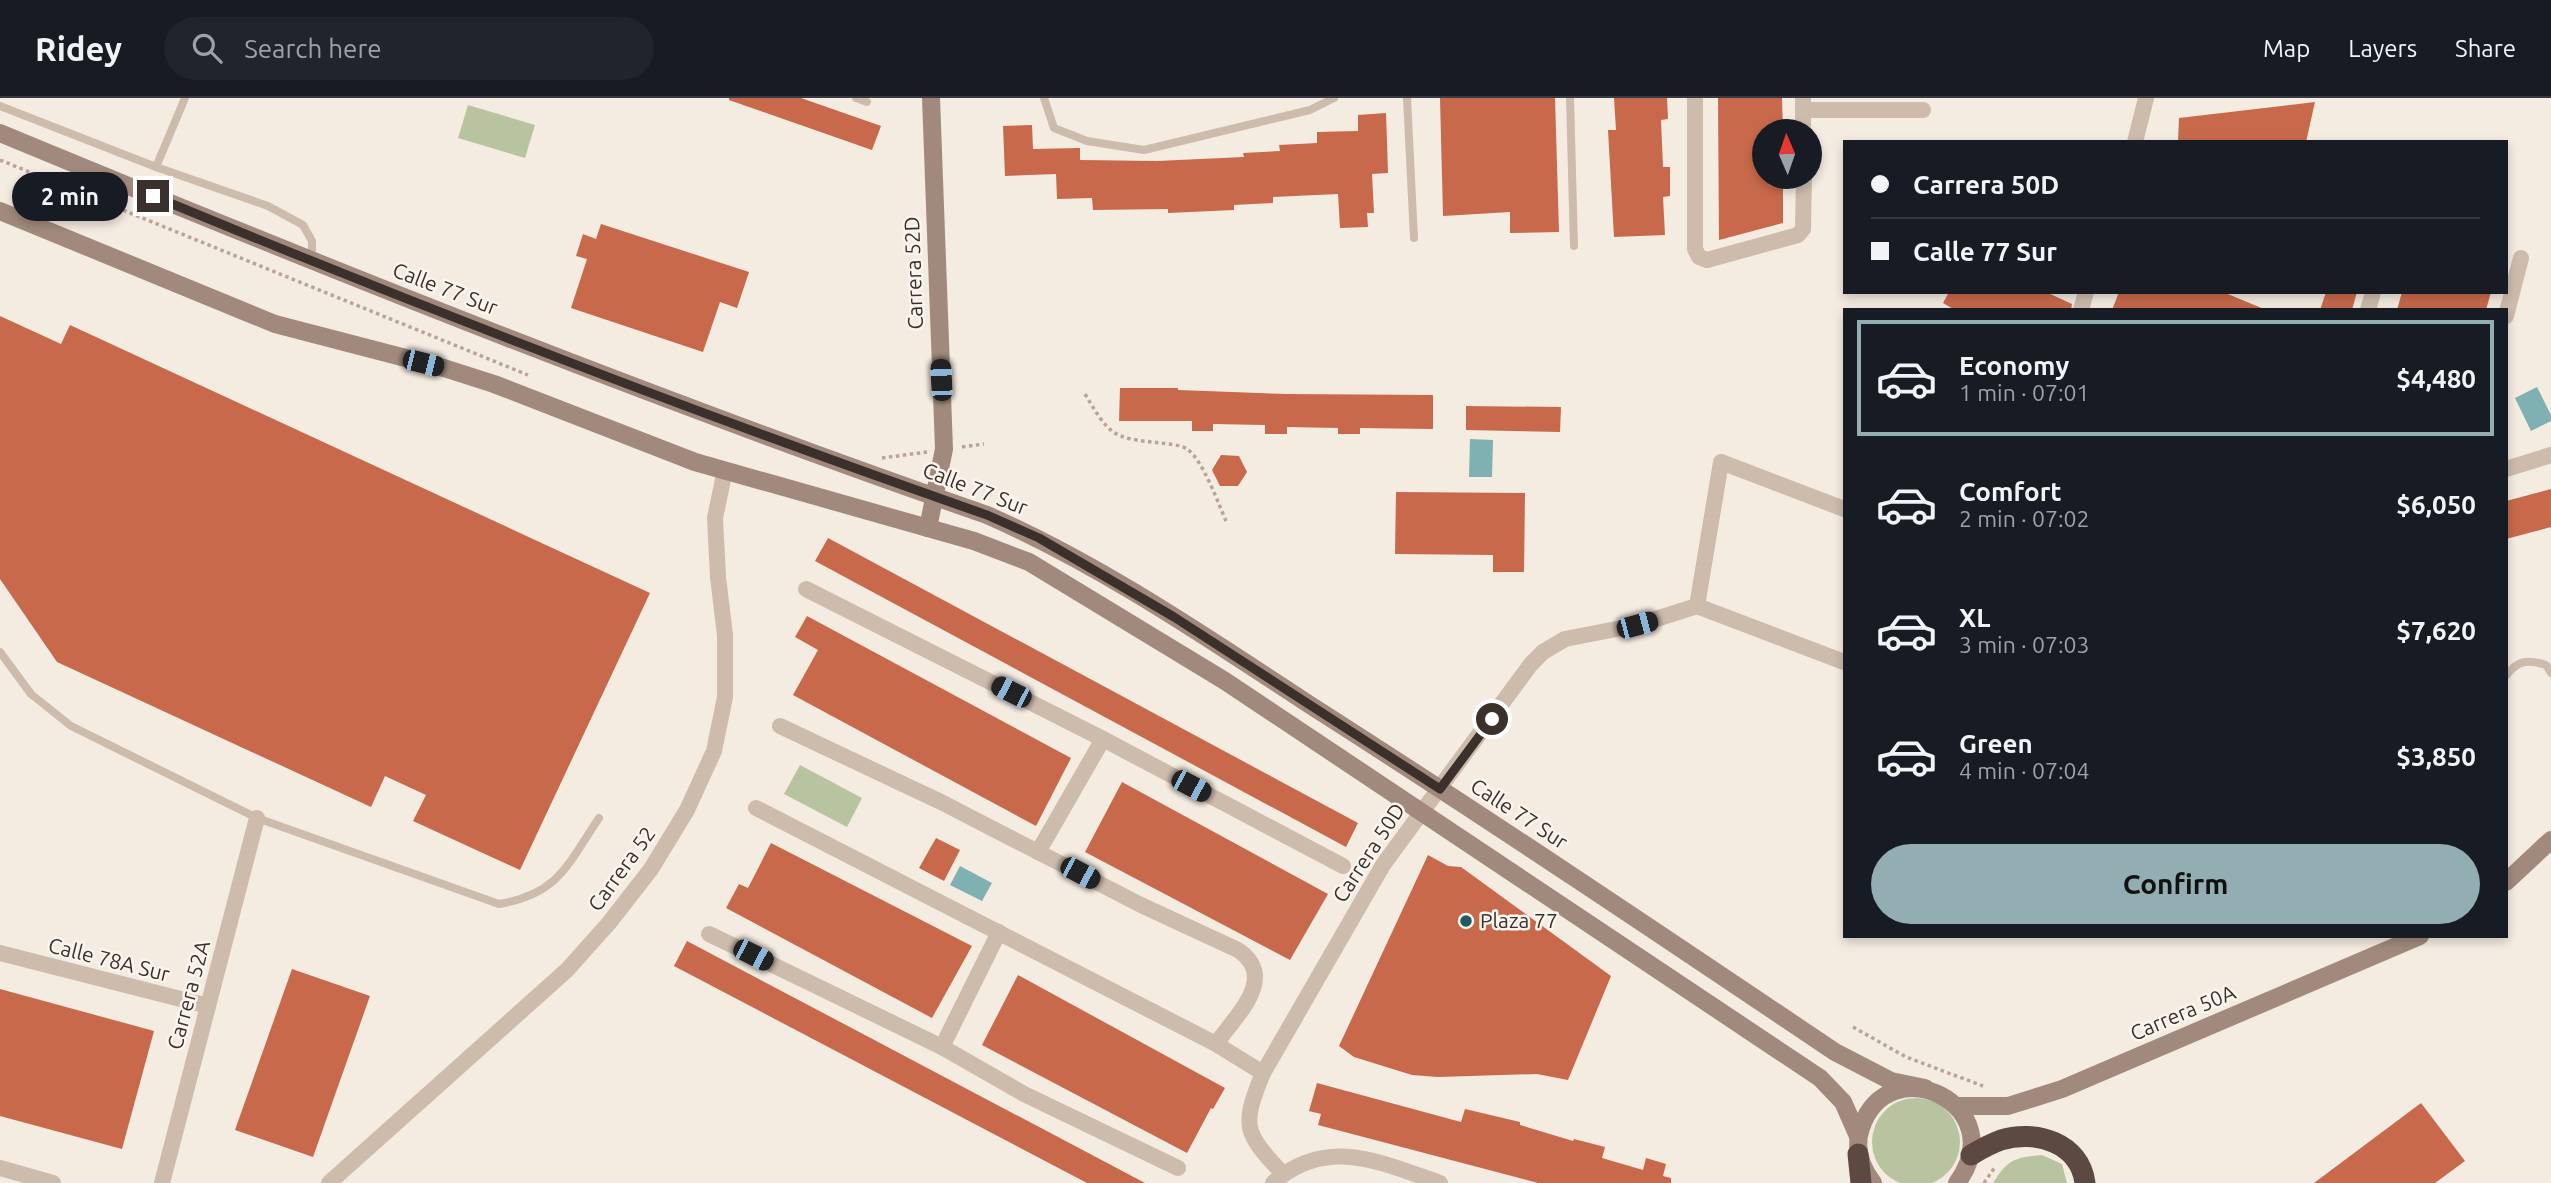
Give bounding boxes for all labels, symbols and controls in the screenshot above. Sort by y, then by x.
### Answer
search box [164,17,654,80]
icon: search [188,29,226,67]
text: Ridey [35,30,122,67]
text: Search here [244,34,382,63]
text: Map [2263,35,2310,62]
text: Layers [2348,35,2417,62]
text: Share [2455,35,2516,62]
north arrow [1752,119,1822,189]
map controls [1752,119,1822,189]
text: Carrera 50D [1913,170,2059,199]
callout: 2 min [13,172,128,220]
route end [137,180,169,212]
text: 2 min [41,184,99,209]
street label: Carrera 52D [899,216,927,330]
text: Calle 77 Sur [1913,237,2057,266]
street label: Calle 77 Sur [389,257,501,319]
icon: car [1875,347,1938,410]
car [401,348,446,378]
text: Economy [1959,351,2069,380]
car [930,358,953,402]
text: $4,480 [2396,364,2476,393]
text: 1 min · 07:01 [1959,380,2090,405]
street label: Calle 77 Sur [919,457,1031,519]
icon: car [1875,473,1938,536]
text: Comfort [1959,477,2062,506]
text: $6,050 [2396,490,2476,519]
text: 2 min · 07:02 [1959,506,2090,531]
icon: car [1875,599,1938,662]
text: XL [1959,603,1990,632]
car [1614,609,1661,641]
text: $7,620 [2396,616,2476,645]
text: 3 min · 07:03 [1959,632,2090,657]
car [988,673,1035,711]
route start [1476,703,1508,735]
icon: car [1875,725,1938,788]
text: Green [1959,729,2033,758]
text: $3,850 [2396,742,2476,771]
text: 4 min · 07:04 [1959,758,2090,783]
car [1168,767,1215,805]
street label: Calle 77 Sur [1467,773,1572,853]
street label: Carrera 50D [1327,798,1409,906]
street label: Carrera 52 [583,822,660,915]
button: Confirm [1871,844,2480,924]
car [1057,854,1104,892]
place label: Plaza 77 [1480,908,1558,932]
marker: Plaza 77 [1458,913,1474,929]
street label: Calle 78A Sur [46,932,172,986]
car [730,936,777,974]
street label: Carrera 52A [162,937,214,1052]
street label: Carrera 50A [2126,979,2239,1045]

